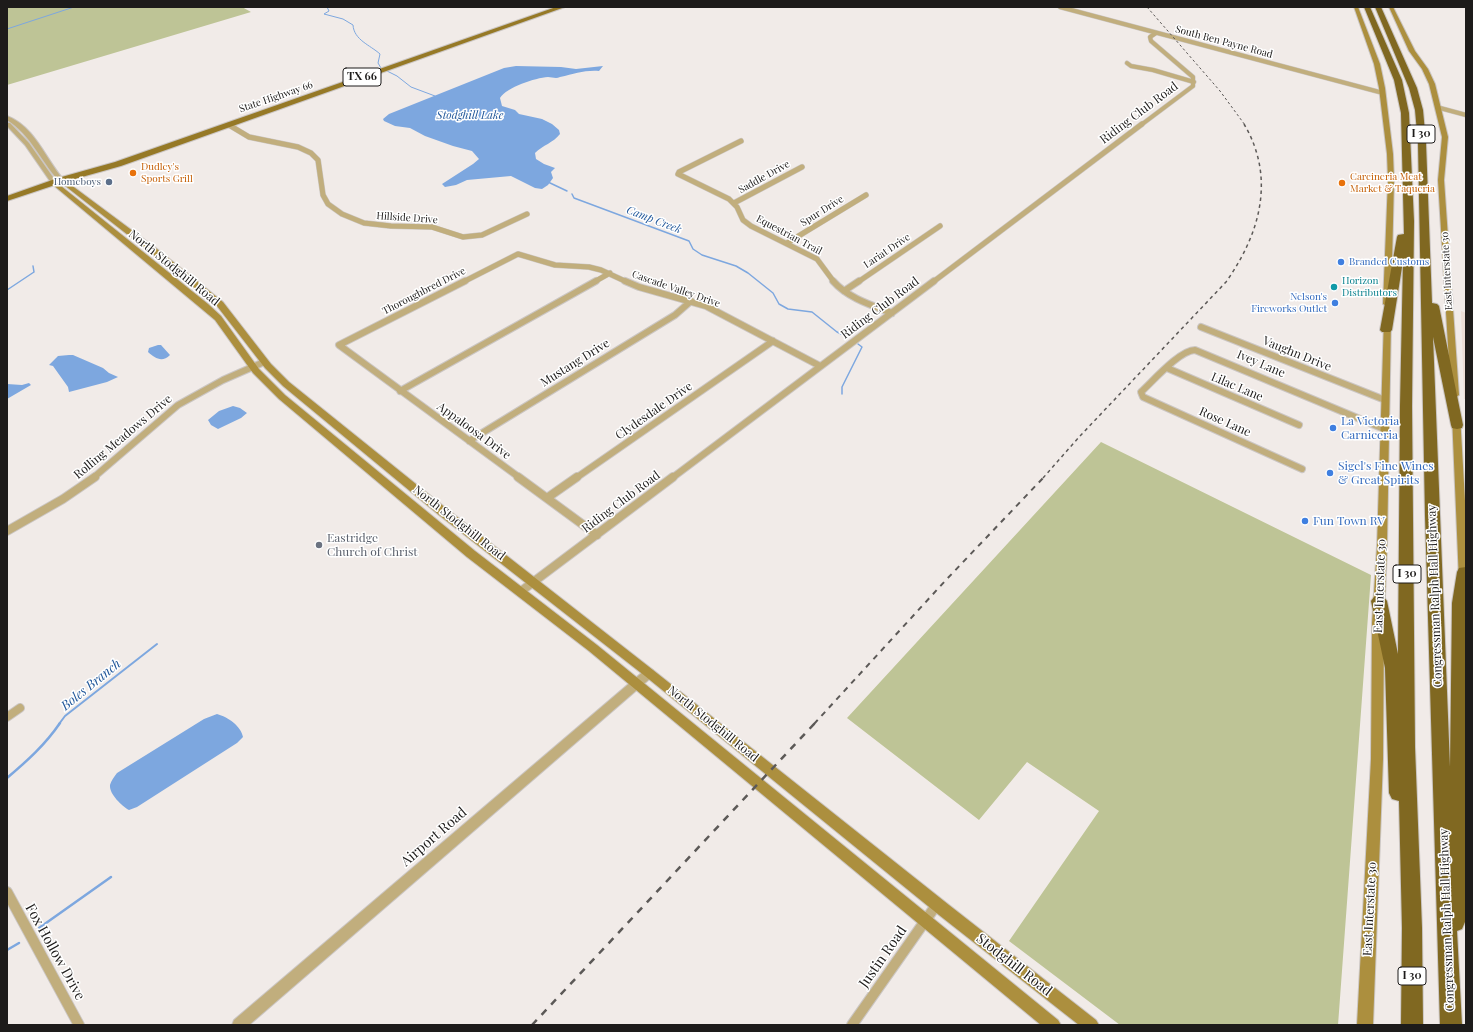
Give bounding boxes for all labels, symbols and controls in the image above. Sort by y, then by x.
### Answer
street label: South Ben Payne Road [1174,23,1274,61]
road number: TX 66 [343,68,381,86]
street label: State Highway 66 [238,79,314,115]
street label: Riding Club Road [1097,79,1181,147]
water label: Stodghill Lake [437,109,503,123]
road number: I 30 [1407,125,1435,143]
street label: Saddle Drive [736,158,792,196]
place label: Dudley's Sports Grill [141,161,193,184]
marker: Dudley's Sports Grill [128,168,138,178]
place label: Carcineria Meat Market & Taqueria [1350,171,1435,194]
place label: Homeboys [54,176,101,188]
marker: Homeboys [104,177,114,187]
marker: Carcineria Meat Market & Taqueria [1337,178,1347,188]
street label: Spur Drive [798,193,846,229]
water label: Camp Creek [625,203,683,237]
street label: Hillside Drive [376,210,438,226]
street label: Equestrian Trail [754,213,824,257]
street label: North Stodghill Road [126,227,222,309]
street label: Lariat Drive [861,231,913,271]
street label: East Interstate 30 [1439,231,1455,311]
place label: Branded Customs [1349,256,1429,268]
marker: Branded Customs [1336,257,1346,267]
street label: Thoroughbred Drive [380,265,468,317]
street label: Cascade Valley Drive [630,268,722,310]
street label: Riding Club Road [838,274,922,342]
place label: Horizon Distributors [1342,275,1397,298]
marker: Horizon Distributors [1329,282,1339,292]
place label: Nelson's Fireworks Outlet [1251,291,1327,314]
marker: Nelson's Fireworks Outlet [1330,298,1340,308]
street label: Vaughn Drive [1261,334,1333,374]
street label: Mustang Drive [538,336,612,390]
street label: Ivey Lane [1235,347,1287,381]
street label: Lilac Lane [1209,370,1265,404]
street label: Clydesdale Drive [613,379,695,443]
street label: Rolling Meadows Drive [71,392,175,482]
street label: Appaloosa Drive [434,399,514,463]
street label: Rose Lane [1197,404,1253,440]
place label: La Victoria Carniceria [1341,414,1399,442]
marker: La Victoria Carniceria [1328,423,1338,433]
place label: Sigel's Fine Wines & Great Spirits [1338,459,1434,487]
street label: Riding Club Road [579,468,663,536]
marker: Sigel's Fine Wines & Great Spirits [1325,468,1335,478]
street label: North Stodghill Road [410,483,508,563]
street label: Congressman Ralph Hall Highway [1425,504,1445,688]
place label: Fun Town RV [1313,514,1385,528]
marker: Fun Town RV [1300,516,1310,526]
place label: Eastridge Church of Christ [327,531,418,559]
street label: East Interstate 30 [1371,539,1389,633]
marker: Eastridge Church of Christ [314,540,324,550]
road number: I 30 [1393,565,1421,583]
water label: Boles Branch [58,656,124,714]
street label: North Stodghill Road [665,683,761,765]
street label: Airport Road [398,804,470,870]
street label: Congressman Ralph Hall Highway [1437,828,1457,1012]
street label: East Interstate 30 [1360,862,1380,956]
street label: Fox Hollow Drive [22,901,88,1003]
street label: Justin Road [856,923,910,991]
street label: Stodghill Road [973,930,1055,1000]
road number: I 30 [1398,967,1426,985]

